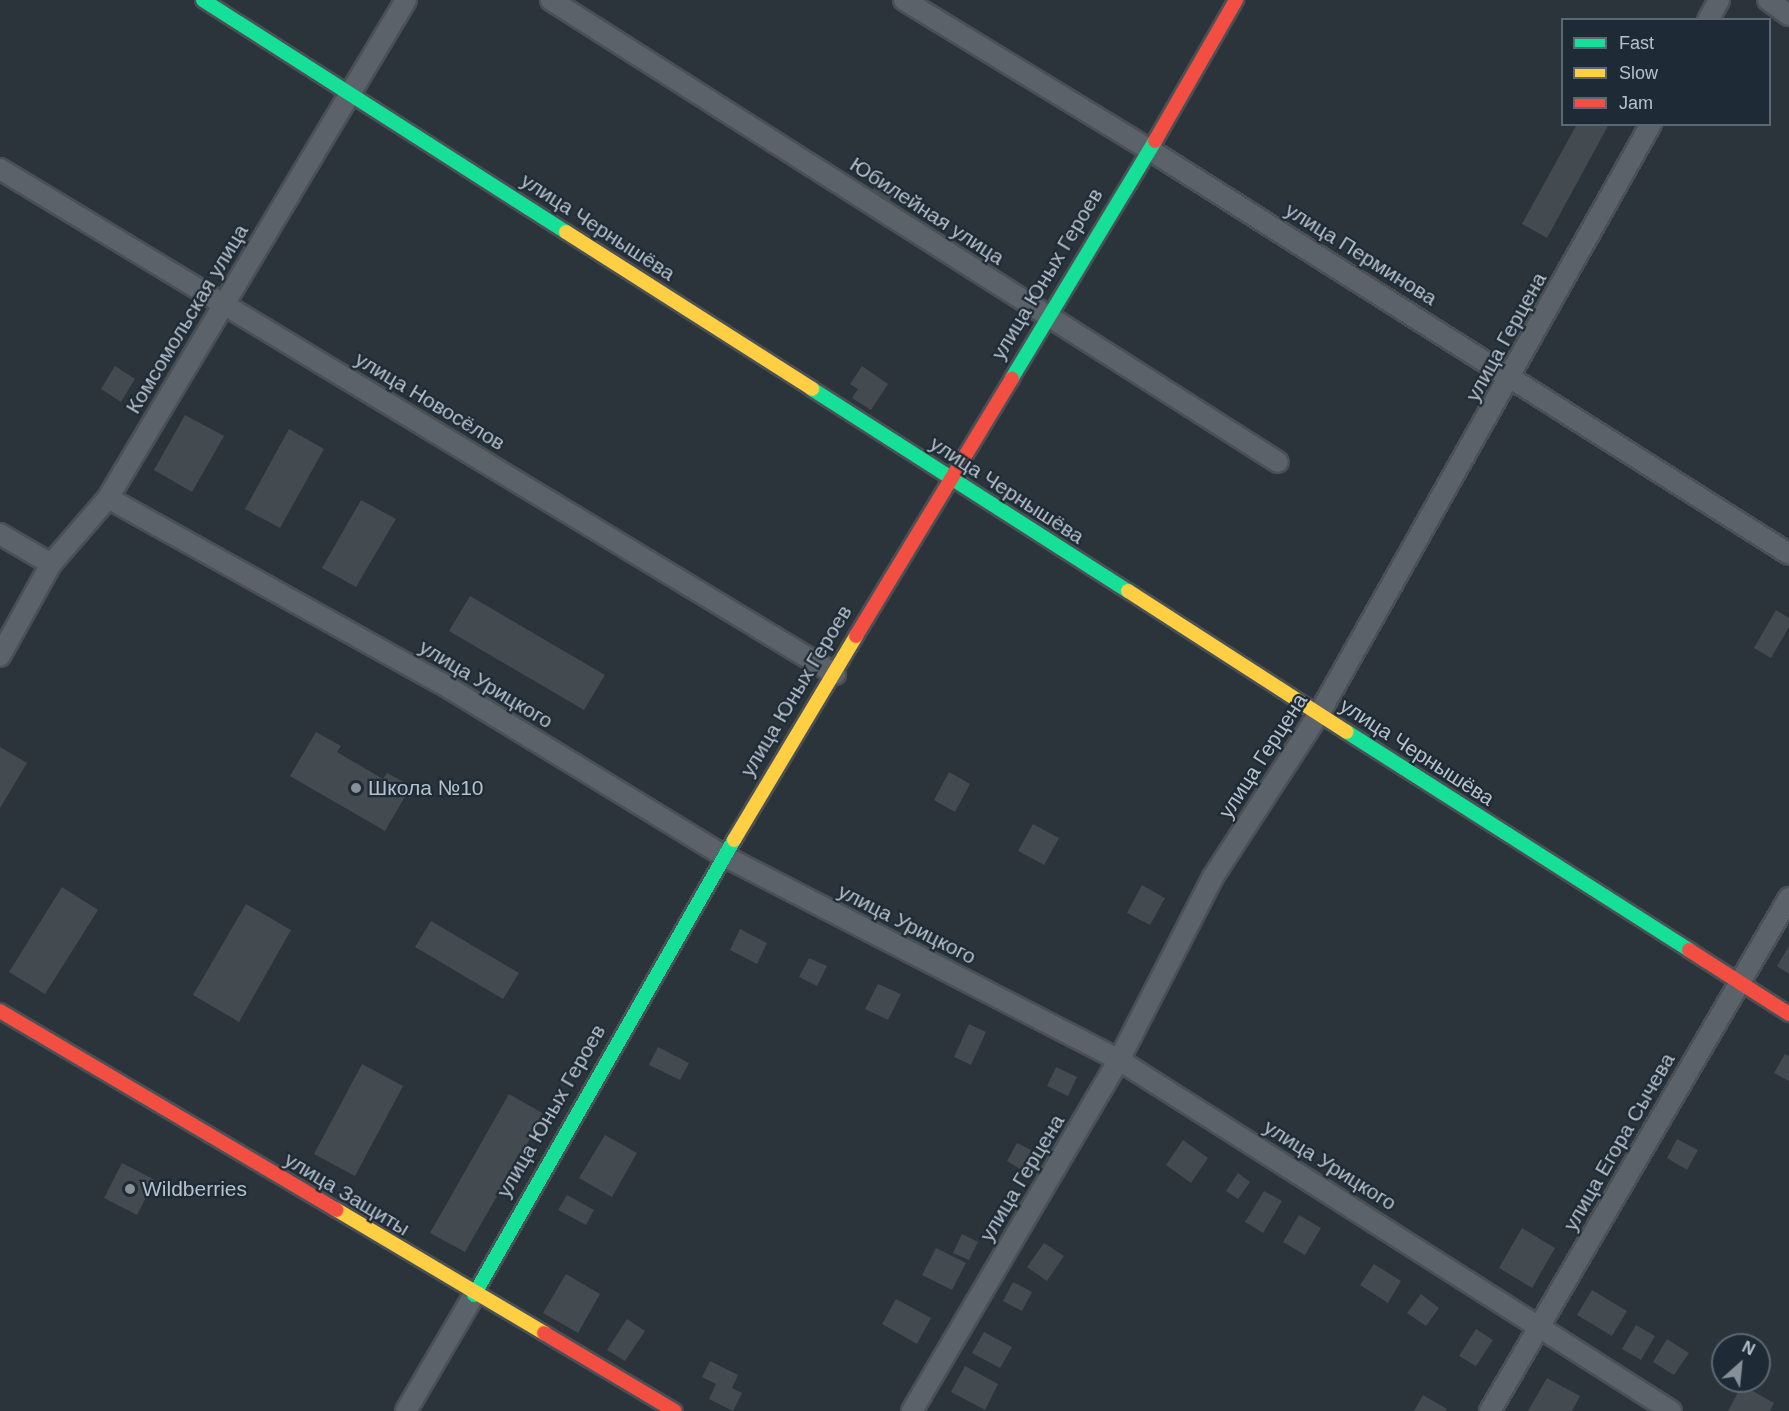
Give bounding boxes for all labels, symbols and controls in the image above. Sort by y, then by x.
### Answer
legend [1561,18,1771,126]
text: Fast [1619,33,1654,53]
text: Slow [1619,63,1658,83]
text: Jam [1619,93,1653,113]
street label: Юбилейная улица [845,152,1009,270]
street label: улица Чернышёва [516,168,680,286]
street label: улица Юных Героев [986,184,1108,364]
street label: улица Перминова [1281,197,1441,311]
street label: Комсомольская улица [120,220,254,418]
street label: улица Герцена [1460,268,1552,406]
street label: улица Новосёлов [350,346,510,456]
street label: улица Чернышёва [925,431,1089,549]
street label: улица Юных Героев [735,601,857,781]
street label: улица Урицкого [415,634,557,734]
street label: улица Герцена [1213,689,1313,823]
street label: улица Чернышёва [1335,693,1499,811]
place label: Школа №10 [368,775,484,801]
marker: Школа №10 [349,781,363,795]
street label: улица Урицкого [834,878,980,970]
street label: улица Юных Героев [491,1020,611,1202]
street label: улица Егора Сычева [1558,1049,1680,1235]
street label: улица Герцена [974,1110,1070,1246]
street label: улица Урицкого [1259,1114,1401,1216]
street label: улица Защиты [280,1147,414,1241]
place label: Wildberries [142,1176,247,1202]
marker: Wildberries [123,1182,137,1196]
north arrow [1711,1333,1771,1393]
text: N [1739,1338,1758,1358]

